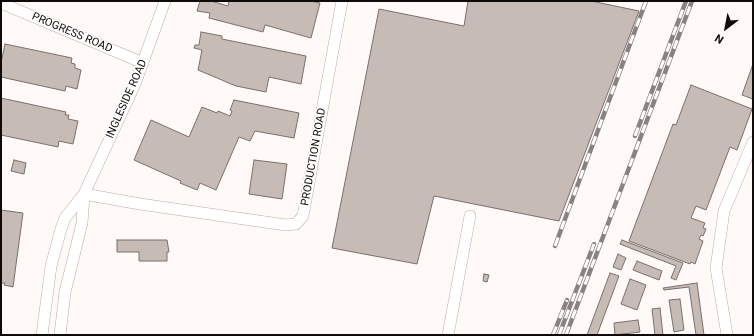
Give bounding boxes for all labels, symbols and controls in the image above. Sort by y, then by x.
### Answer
north arrow [706,8,746,48]
street label: PROGRESS ROAD [30,10,114,56]
text: N [713,31,726,46]
street label: INGLESIDE ROAD [104,58,150,140]
street label: PRODUCTION ROAD [299,107,329,207]

